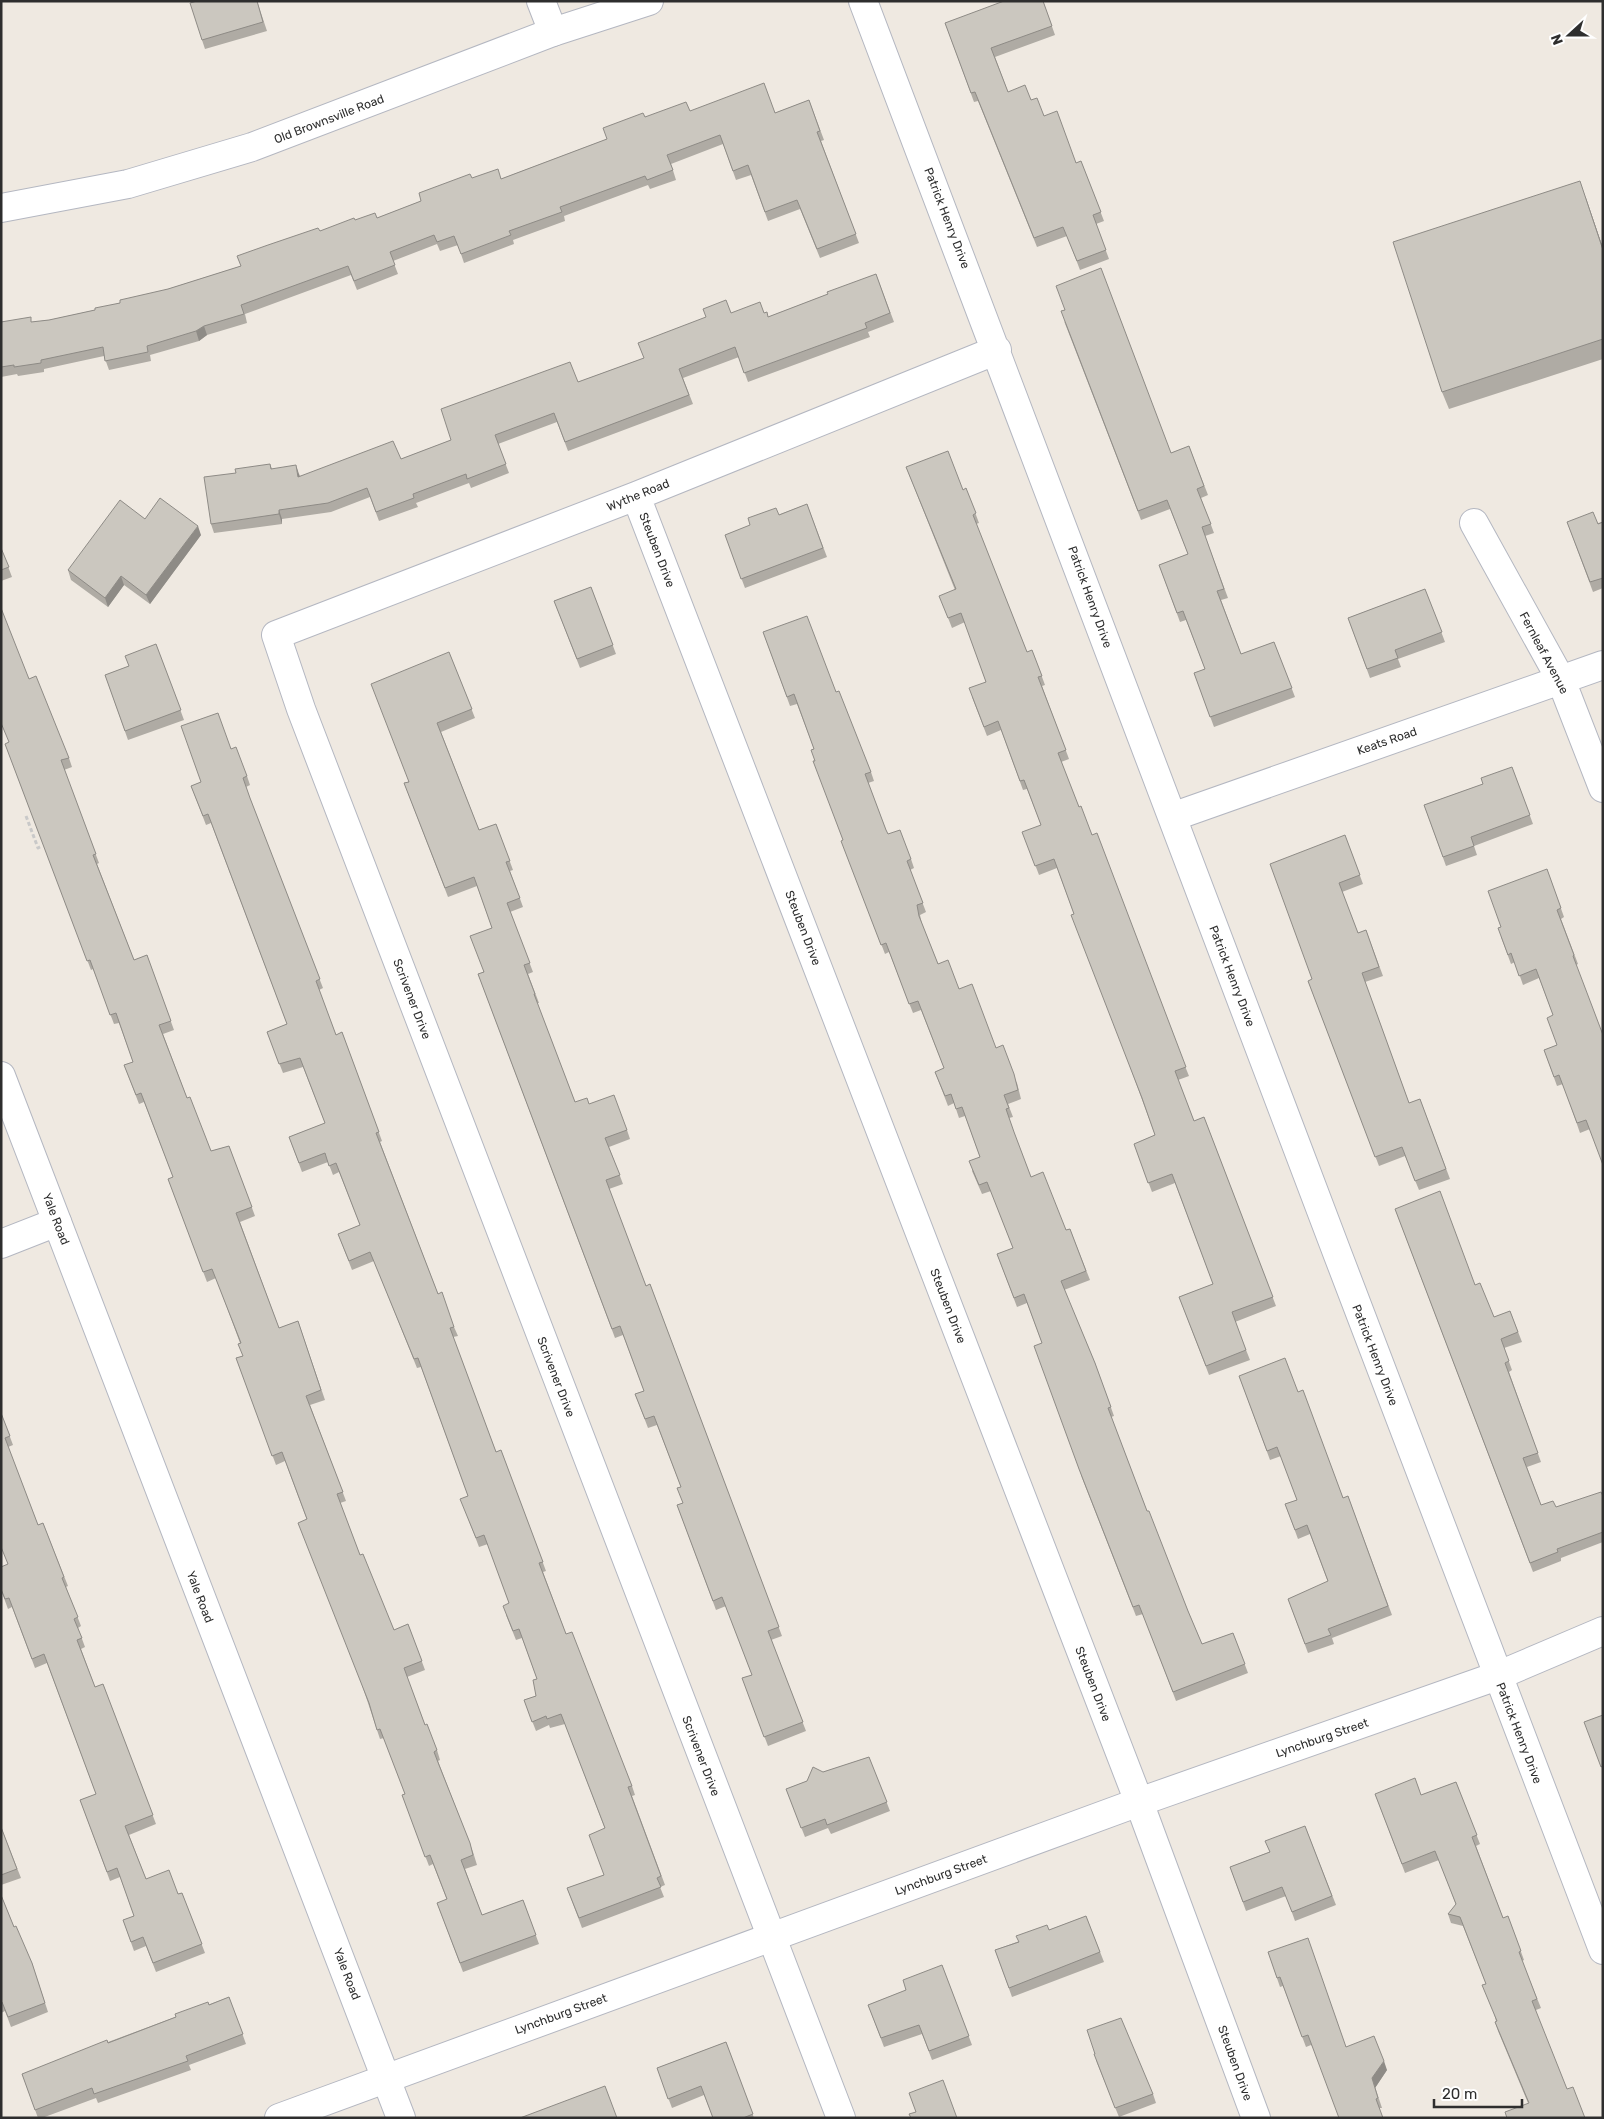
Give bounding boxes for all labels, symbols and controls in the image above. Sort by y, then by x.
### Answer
north arrow [1544,10,1594,60]
text: N [1548,32,1567,47]
street label: Old Brownsville Road [272,92,386,146]
street label: Patrick Henry Drive [921,165,973,271]
street label: Wythe Road [605,476,671,514]
street label: Steuben Drive [636,511,678,590]
street label: Patrick Henry Drive [1065,544,1115,650]
street label: Fernleaf Avenue [1517,610,1572,697]
street label: Keats Road [1355,724,1419,758]
street label: Steuben Drive [782,889,824,968]
street label: Patrick Henry Drive [1206,923,1258,1029]
street label: Scrivener Drive [390,957,434,1041]
street label: Yale Road [40,1191,72,1247]
street label: Steuben Drive [927,1267,969,1346]
street label: Patrick Henry Drive [1349,1302,1401,1408]
street label: Scrivener Drive [534,1335,578,1419]
street label: Yale Road [184,1569,216,1625]
street label: Steuben Drive [1072,1645,1114,1724]
street label: Patrick Henry Drive [1493,1680,1545,1786]
street label: Scrivener Drive [679,1714,723,1798]
street label: Lynchburg Street [1274,1715,1370,1760]
street label: Lynchburg Street [893,1852,989,1898]
street label: Yale Road [331,1946,363,2002]
street label: Lynchburg Street [513,1991,609,2037]
street label: Steuben Drive [1215,2023,1255,2103]
scale bar [1434,2076,1522,2108]
text: 20 m [1442,2085,1477,2103]

